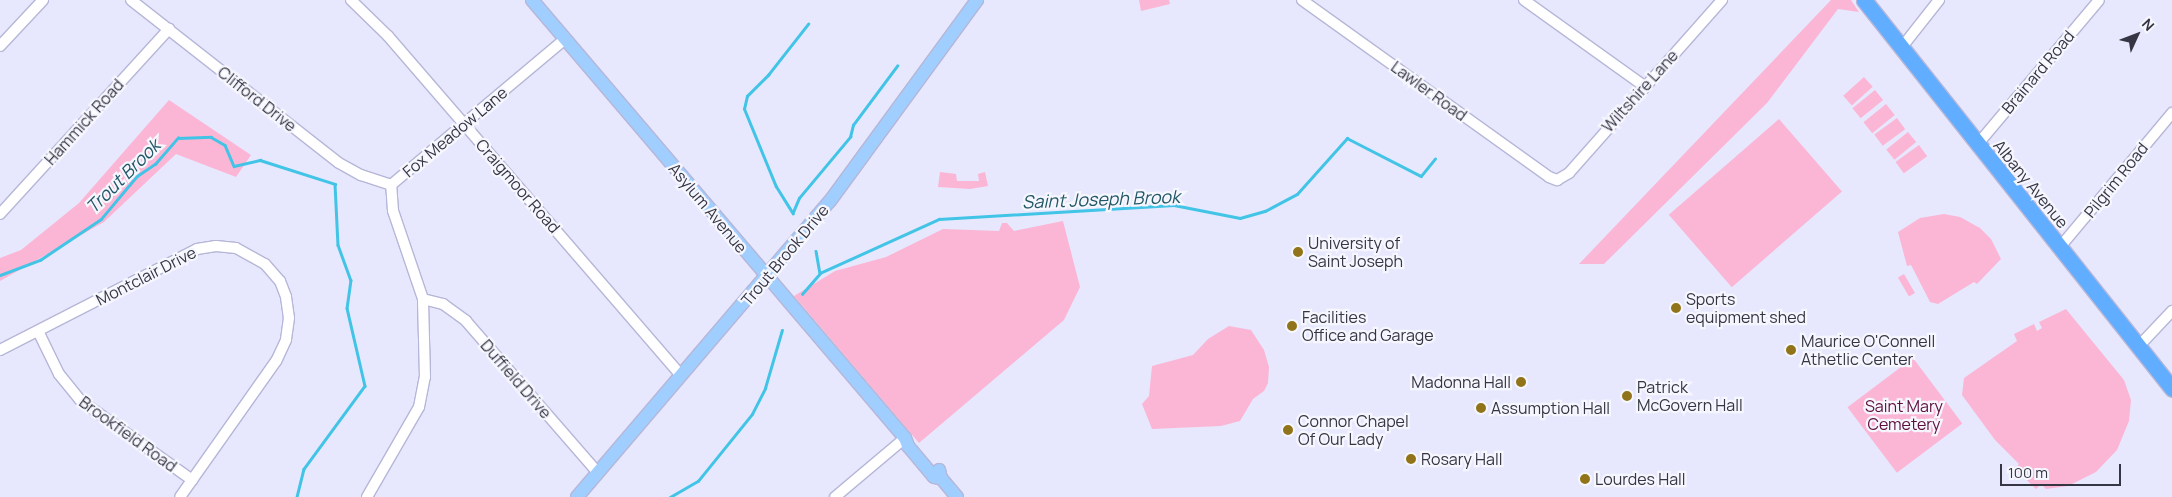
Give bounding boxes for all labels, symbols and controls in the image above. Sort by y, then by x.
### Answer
north arrow [2112,10,2162,60]
text: N [2138,14,2159,35]
street label: Brainard Road [1998,27,2078,117]
street label: Wiltshire Lane [1598,46,1682,136]
street label: Lawler Road [1387,57,1471,125]
street label: Clifford Drive [214,62,300,136]
street label: Hammick Road [41,75,127,169]
street label: Fox Meadow Lane [399,83,511,181]
water label: Trout Brook [81,134,165,218]
street label: Craigmoor Road [472,135,564,237]
street label: Albany Avenue [1990,136,2072,232]
street label: Pilgrim Road [2080,139,2152,221]
street label: Asylum Avenue [665,159,751,257]
water label: Saint Joseph Brook [1022,185,1180,213]
street label: Trout Brook Drive [737,201,833,309]
place label: University of Saint Joseph [1308,233,1403,271]
street label: Montclair Drive [93,243,199,309]
marker: University of Saint Joseph [1292,246,1304,258]
place label: Sports equipment shed [1686,289,1806,327]
marker: Sports equipment shed [1670,302,1682,314]
place label: Facilities Office and Garage [1302,307,1434,345]
marker: Facilities Office and Garage [1286,320,1298,332]
place label: Maurice O'Connell Athetlic Center [1801,331,1935,369]
street label: Duffield Drive [477,336,555,422]
marker: Maurice O'Connell Athetlic Center [1785,344,1797,356]
place label: Madonna Hall [1411,372,1511,392]
marker: Madonna Hall [1515,376,1527,388]
place label: Patrick McGovern Hall [1637,377,1743,415]
marker: Patrick McGovern Hall [1621,390,1633,402]
street label: Brookfield Road [76,392,180,476]
park label: Saint Mary Cemetery [1865,396,1943,434]
place label: Assumption Hall [1491,398,1610,418]
marker: Assumption Hall [1475,402,1487,414]
place label: Connor Chapel Of Our Lady [1298,411,1409,449]
marker: Connor Chapel Of Our Lady [1282,424,1294,436]
place label: Rosary Hall [1421,449,1502,469]
marker: Rosary Hall [1405,453,1417,465]
scale bar [2002,454,2123,486]
text: 100 m [2008,462,2048,483]
place label: Lourdes Hall [1595,469,1685,489]
marker: Lourdes Hall [1579,473,1591,485]

